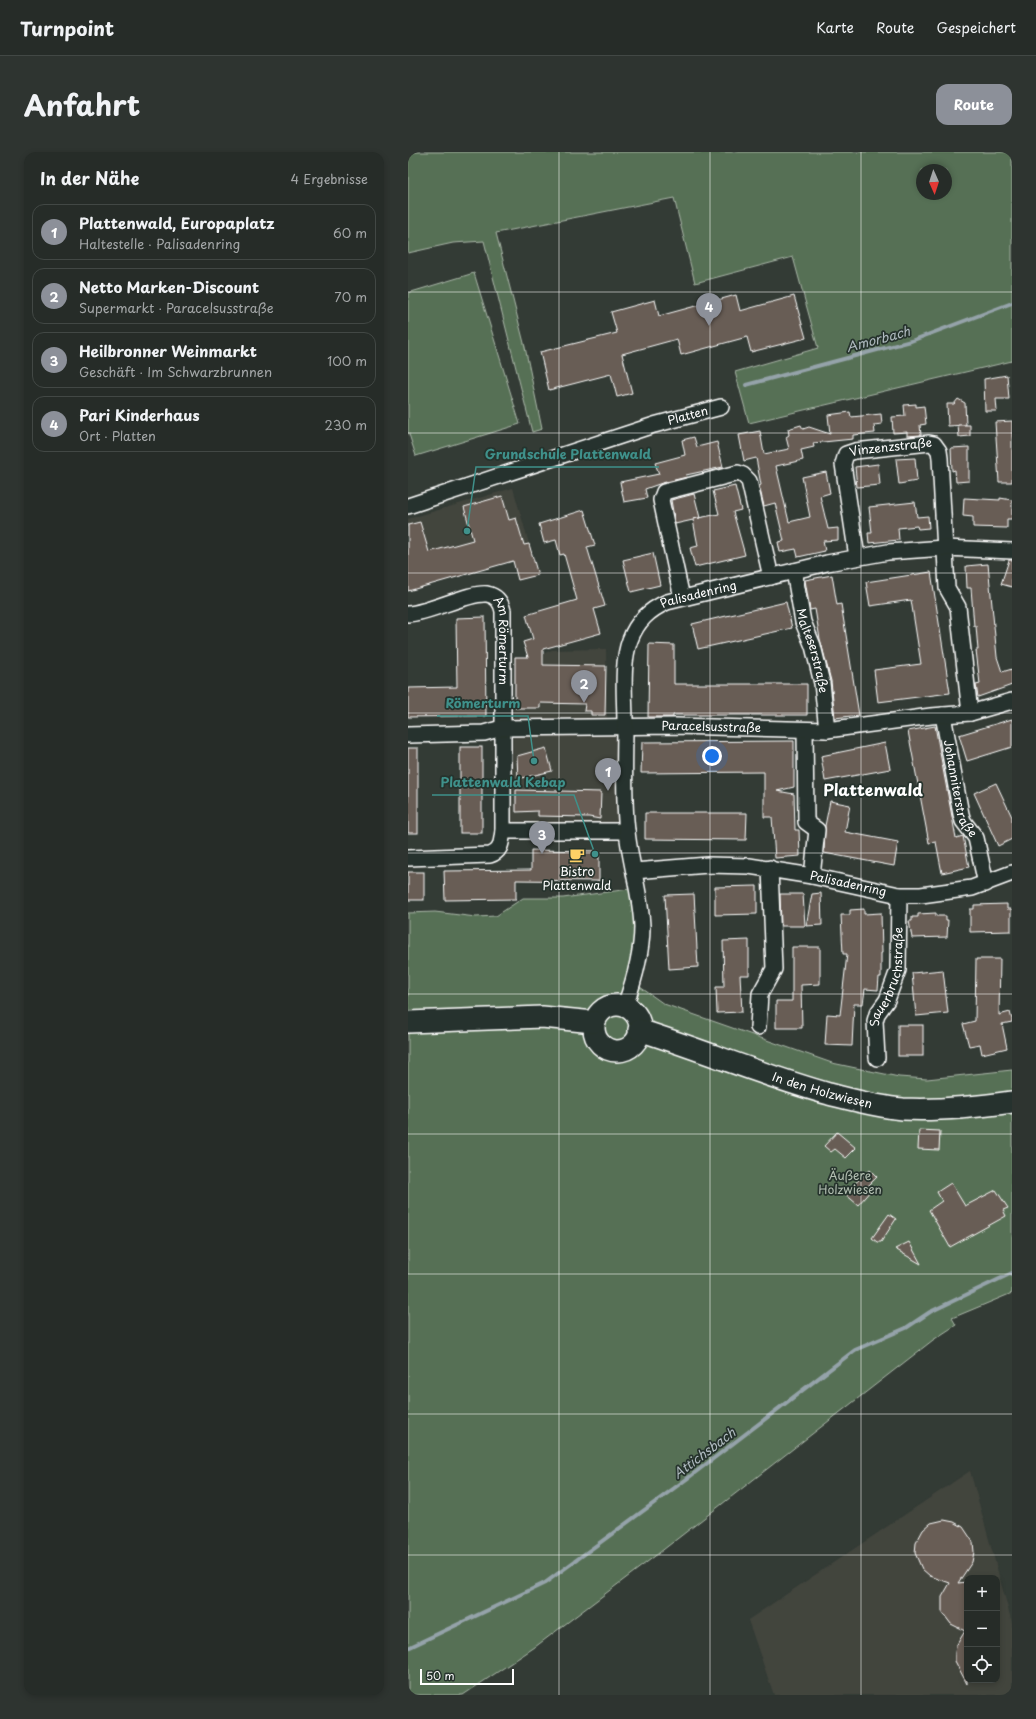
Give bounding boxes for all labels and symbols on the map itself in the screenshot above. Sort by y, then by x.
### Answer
north arrow [916,164,952,200]
pin: 4 [696,293,722,326]
water label: Amorbach [844,321,912,356]
street label: Platten [665,401,710,429]
street label: Vinzenzstraße [847,433,933,460]
callout: Grundschule Plattenwald [476,442,659,467]
text: Grundschule Plattenwald [485,444,652,463]
street label: Palisadenring [656,575,738,612]
street label: Am Römerturm [490,591,514,685]
street label: Malteserstraße [793,607,833,694]
pin: 2 [571,670,597,703]
callout: Römerturm [437,691,528,716]
text: Römerturm [445,693,521,712]
street label: Paracelsusstraße [661,716,761,736]
street label: Johanniterstraße [940,738,982,841]
your location [702,746,722,766]
pin: 1 [595,758,621,791]
callout: Plattenwald Kebap [432,770,574,795]
text: Plattenwald Kebap [441,772,566,791]
district label: Plattenwald [823,777,923,801]
pin: 3 [529,821,555,854]
cafe icon: Bistro Plattenwald [568,846,586,864]
place label: Bistro Plattenwald [543,862,612,894]
street label: Palisadenring [808,866,888,900]
street label: Sauerbruchstraße [865,927,907,1027]
street label: In den Holzwiesen [770,1067,874,1112]
park label: Äußere Holzwiesen [818,1166,882,1198]
water label: Attichsbach [669,1423,739,1482]
scale bar [420,1667,514,1686]

